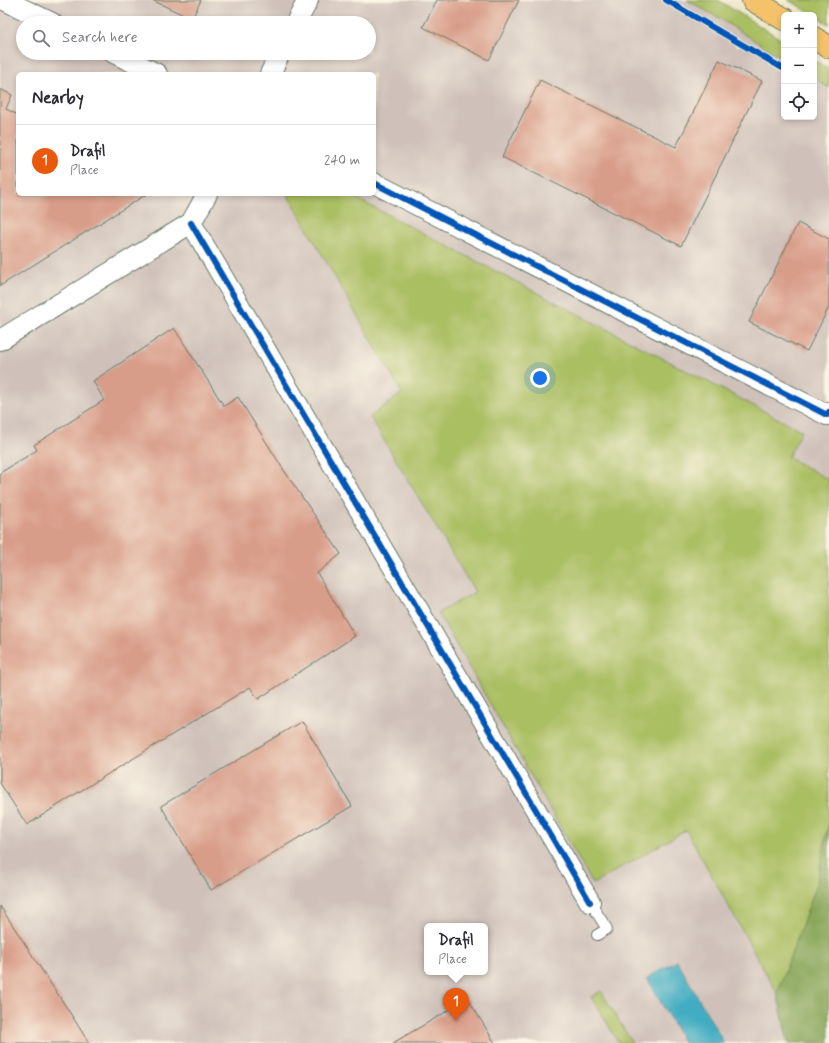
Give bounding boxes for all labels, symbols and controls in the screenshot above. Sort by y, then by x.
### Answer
map controls [781,12,817,120]
button: + [781,12,817,48]
search box [16,16,376,60]
icon: search [30,27,52,49]
text: Search here [62,28,138,48]
button: − [781,48,817,84]
button: locate [781,84,817,120]
text: Nearby [32,87,84,109]
text: Drafil [70,142,105,162]
text: 1 [42,152,48,169]
text: 240 m [324,152,360,169]
text: Place [70,162,99,179]
your location [530,368,550,388]
popup [424,923,488,975]
text: Drafil [438,931,474,951]
text: Place [438,951,467,968]
pin: 1 [443,988,469,1021]

